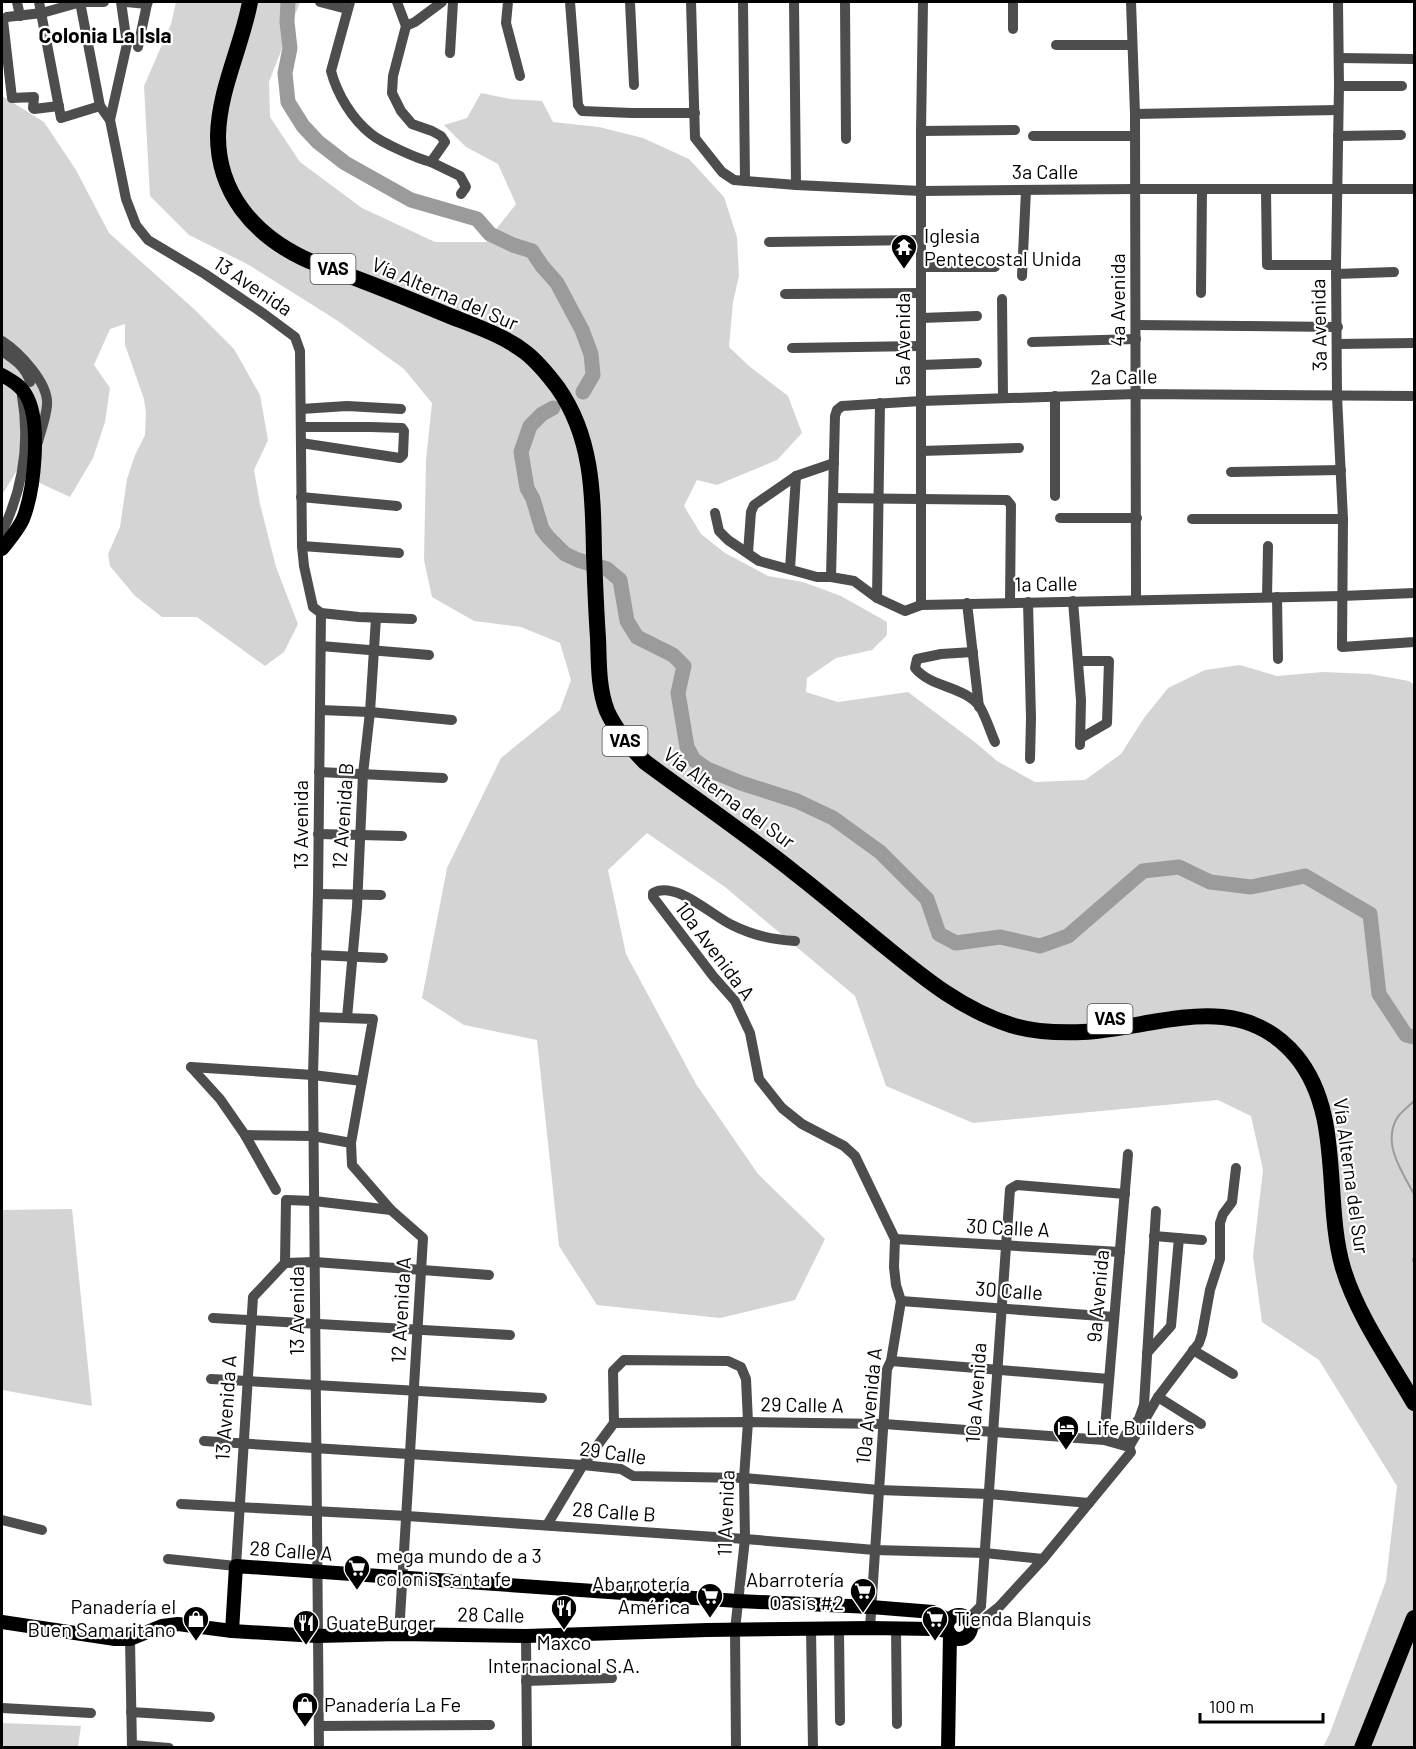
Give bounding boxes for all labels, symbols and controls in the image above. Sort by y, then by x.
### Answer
district label: Colonia La Isla [39,22,171,47]
street label: 3a Calle [1012,159,1078,183]
place label: Iglesia Pentecostal Unida [924,223,1081,270]
temple icon: Iglesia Pentecostal Unida [889,232,919,270]
street label: 13 Avenida [210,250,297,320]
street label: Vía Alterna del Sur [369,251,522,335]
street label: 4a Avenida [1105,253,1129,347]
road number: VAS [310,254,356,284]
street label: 3a Avenida [1305,278,1331,372]
street label: 5a Avenida [890,293,914,385]
street label: 2a Calle [1090,363,1158,389]
street label: 1a Calle [1014,570,1078,596]
road number: VAS [602,726,648,756]
street label: Vía Alterna del Sur [659,741,800,853]
street label: 12 Avenida B [326,762,358,870]
street label: 13 Avenida [288,780,312,870]
street label: 10a Avenida A [671,896,761,1004]
road number: VAS [1088,1004,1132,1034]
street label: Vía Alterna del Sur [1329,1097,1375,1255]
street label: 30 Calle A [966,1213,1051,1241]
street label: 9a Avenida [1081,1249,1113,1343]
street label: 12 Avenida A [385,1256,415,1364]
street label: 13 Avenida [284,1266,308,1356]
street label: 30 Calle [974,1276,1044,1304]
street label: 10a Avenida [960,1342,990,1444]
street label: 10a Avenida A [850,1346,886,1465]
street label: 13 Avenida A [209,1354,241,1462]
street label: 29 Calle A [760,1391,844,1417]
hotel icon: Life Builders [1051,1413,1081,1451]
place label: Life Builders [1086,1415,1194,1439]
street label: 29 Calle [578,1435,648,1469]
street label: 11 Avenida [711,1469,739,1557]
street label: 28 Calle B [571,1496,657,1526]
street label: 28 Calle A [249,1535,333,1565]
place label: mega mundo de a 3 colonis santa fe [376,1543,542,1590]
supermarket icon: mega mundo de a 3 colonis santa fe [342,1553,372,1591]
place label: Abarrotería Oasis #2 [746,1567,844,1614]
place label: Abarrotería América [592,1571,690,1618]
supermarket icon: Abarrotería Oasis #2 [848,1576,878,1614]
supermarket icon: Abarrotería América [695,1581,725,1619]
restaurant icon: Maxco Internacional S.A. [549,1593,579,1631]
place label: Panadería el Buen Samaritano [28,1594,176,1641]
street label: 28 Calle [457,1601,525,1627]
shop icon: Panadería el Buen Samaritano [181,1604,211,1642]
supermarket icon: Tienda Blanquis [920,1604,950,1642]
place label: Tienda Blanquis [954,1606,1091,1630]
restaurant icon: GuateBurger [291,1608,321,1646]
place label: GuateBurger [326,1610,435,1634]
place label: Maxco Internacional S.A. [488,1630,640,1677]
scale bar [1200,1686,1323,1724]
shop icon: Panadería La Fe [290,1690,320,1728]
place label: Panadería La Fe [324,1692,461,1716]
text: 100 m [1209,1695,1254,1717]

